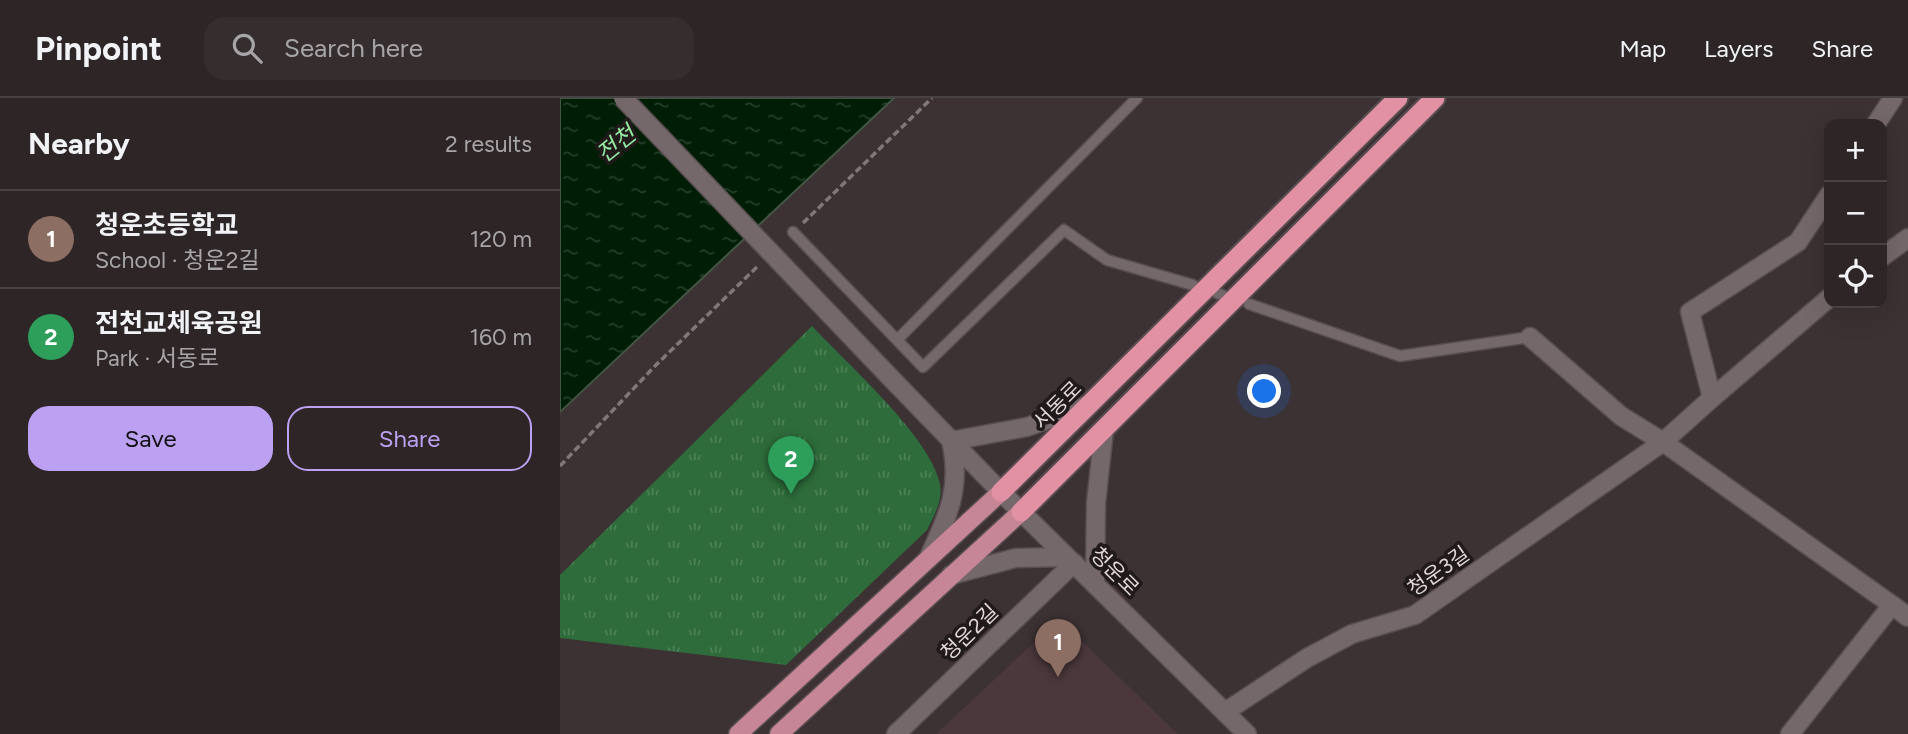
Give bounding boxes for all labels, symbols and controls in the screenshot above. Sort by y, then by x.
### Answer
search box [204,17,694,80]
text: Pinpoint [35,29,162,68]
icon: search [228,29,266,67]
text: Search here [284,32,423,64]
text: Map [1619,34,1666,63]
text: Layers [1704,34,1773,63]
text: Share [1811,34,1873,63]
water label: 전천 [591,118,643,168]
map controls [1824,119,1887,308]
button: + [1824,119,1887,182]
text: Nearby [28,125,130,162]
text: 2 results [445,130,532,158]
button: − [1824,182,1887,245]
text: 청운초등학교 [95,209,239,241]
text: 1 [46,225,56,253]
text: 120 m [470,225,532,253]
button: locate [1824,245,1887,308]
text: School · 청운2길 [95,246,260,274]
text: 전천교체육공원 [95,307,262,339]
text: 2 [44,323,58,351]
text: 160 m [469,323,532,351]
text: Park · 서동로 [95,344,219,372]
your location [1247,374,1281,408]
street label: 서동로 [1028,376,1086,434]
button: Save [28,406,273,471]
button: Share [287,406,532,471]
pin: 2 [768,436,814,494]
street label: 청운3길 [1402,541,1474,601]
street label: 청운로 [1086,542,1144,600]
street label: 청운2길 [935,599,1003,665]
pin: 1 [1035,619,1081,677]

